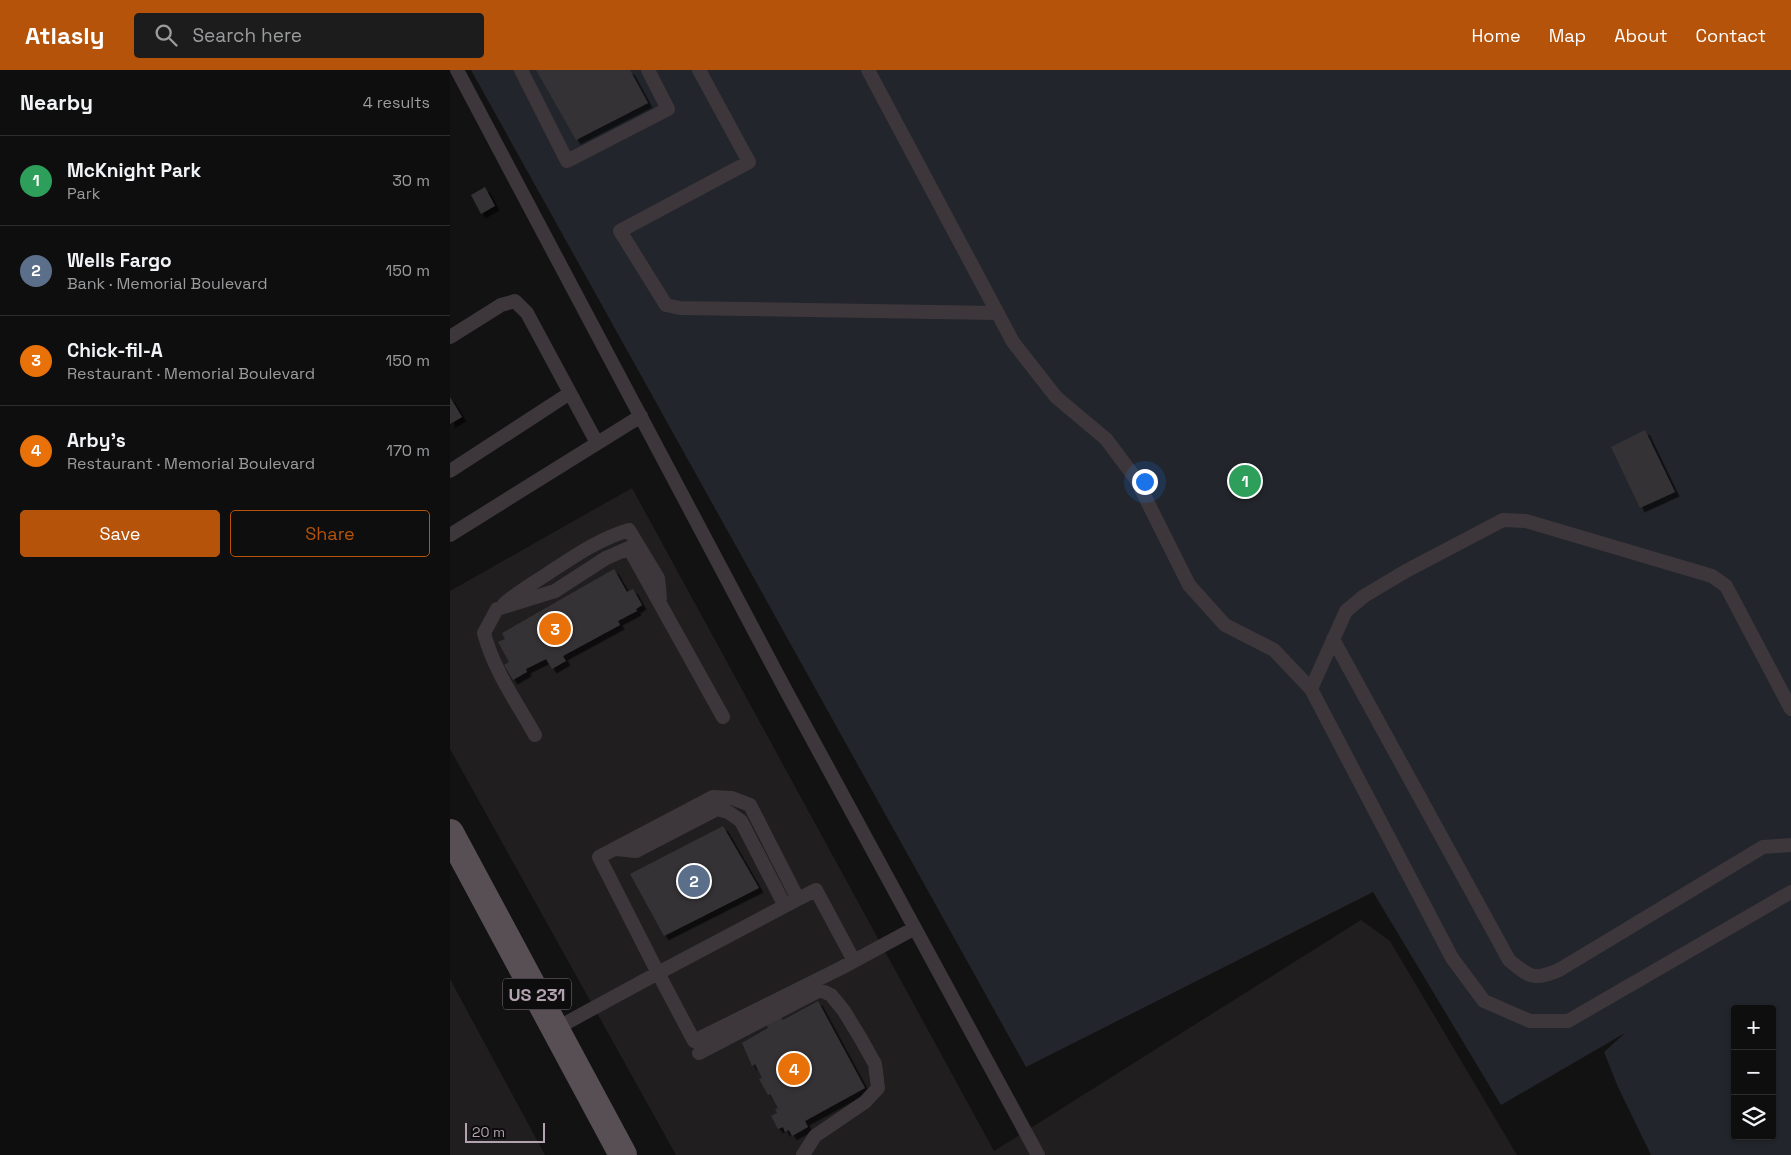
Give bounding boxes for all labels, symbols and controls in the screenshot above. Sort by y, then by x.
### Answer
search box [134,13,484,58]
text: Atlasly [25,20,104,51]
icon: search [152,21,180,49]
text: Search here [192,23,302,48]
text: Home [1472,24,1521,47]
text: Map [1549,24,1586,47]
text: About [1614,24,1668,47]
text: Contact [1696,24,1766,47]
text: Nearby [20,89,93,116]
text: 4 results [363,92,430,113]
text: McKnight Park [67,158,201,183]
text: 1 [32,170,40,191]
text: 30 m [392,170,430,191]
text: Park [67,183,100,204]
text: Wells Fargo [67,248,172,273]
text: 2 [31,260,41,281]
text: 150 m [386,260,430,281]
text: Bank · Memorial Boulevard [67,273,268,294]
text: Chick-fil-A [67,338,163,363]
text: 3 [31,350,41,371]
text: 150 m [386,350,430,371]
text: Restaurant · Memorial Boulevard [67,363,315,384]
text: Arby's [67,428,126,453]
text: 4 [31,440,41,461]
text: 170 m [386,440,430,461]
text: Restaurant · Memorial Boulevard [67,453,315,474]
pin: 1 [1229,462,1261,500]
your location [1132,469,1158,495]
button: Save [20,510,220,557]
button: Share [230,510,430,557]
pin: 3 [539,610,571,648]
pin: 2 [678,862,710,900]
road number: US 231 [503,979,571,1010]
map controls [1731,1005,1776,1140]
button: + [1731,1005,1776,1050]
pin: 4 [778,1050,810,1088]
button: − [1731,1050,1776,1095]
button: layers [1731,1095,1776,1140]
scale bar [465,1120,545,1143]
text: 20 m [472,1123,505,1141]

